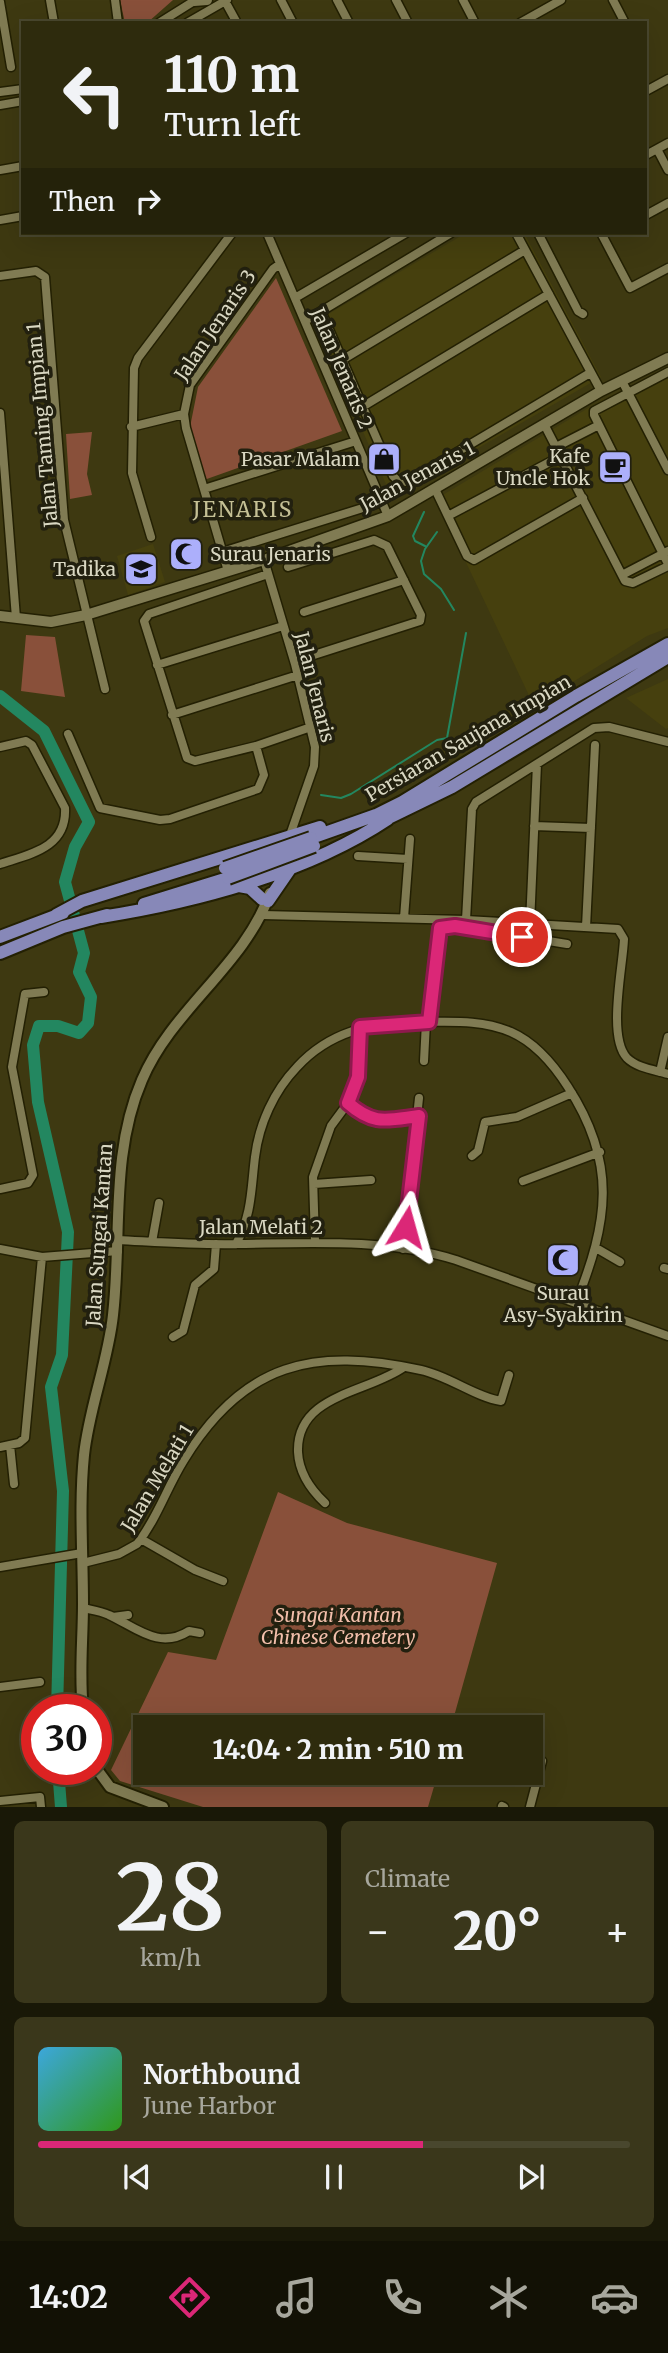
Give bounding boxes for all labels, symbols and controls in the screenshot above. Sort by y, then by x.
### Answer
text: 110 m [164,44,299,105]
icon: left [49,49,140,140]
text: Turn left [164,105,301,145]
icon: right [129,182,167,220]
text: Then [49,185,115,218]
street label: Jalan Jenaris 3 [169,265,261,386]
street label: Jalan Jenaris 2 [305,303,378,432]
street label: Jalan Taming Impian 1 [21,321,63,529]
street label: Jalan Jenaris 1 [355,436,479,517]
shop icon: Pasar Malam [365,440,403,478]
place label: Kafe Uncle Hok [496,444,590,490]
place label: Pasar Malam [241,447,360,471]
cafe icon: Kafe Uncle Hok [596,448,634,486]
district label: JENARIS [192,496,293,523]
mosque icon: Surau Jenaris [167,535,205,573]
place label: Surau Jenaris [210,542,331,566]
school or university icon: Tadika [122,550,160,588]
place label: Tadika [53,557,116,581]
street label: Jalan Jenaris [289,628,340,745]
street label: Persiaran Saujana Impian [361,669,575,807]
pin [492,907,552,967]
icon: arrive [503,918,541,956]
street label: Jalan Sungai Kantan [81,1142,117,1329]
position arrow [369,1190,443,1264]
street label: Jalan Melati 2 [198,1215,323,1239]
mosque icon: Surau Asy-Syakirin [544,1241,582,1279]
place label: Surau Asy-Syakirin [502,1281,623,1327]
street label: Jalan Melati 1 [115,1420,199,1537]
park label: Sungai Kantan Chinese Cemetery [261,1603,415,1649]
speed limit sign: 30 [21,1694,112,1785]
text: 14:04 · 2 min · 510 m [213,1733,463,1766]
text: 28 [116,1840,225,1955]
text: Climate [365,1864,450,1893]
text: 20° [453,1899,542,1964]
text: − [365,1908,390,1955]
text: + [605,1908,630,1955]
text: km/h [140,1943,201,1972]
text: Northbound [143,2058,301,2091]
text: June Harbor [143,2091,276,2120]
icon: previous [118,2158,156,2196]
icon: pause [315,2158,353,2196]
icon: next [512,2158,550,2196]
icon: directions [165,2273,214,2322]
icon: music [272,2273,321,2322]
icon: phone [378,2273,427,2322]
icon: climate [484,2273,533,2322]
icon: car [590,2273,639,2322]
text: 14:02 [29,2277,108,2317]

